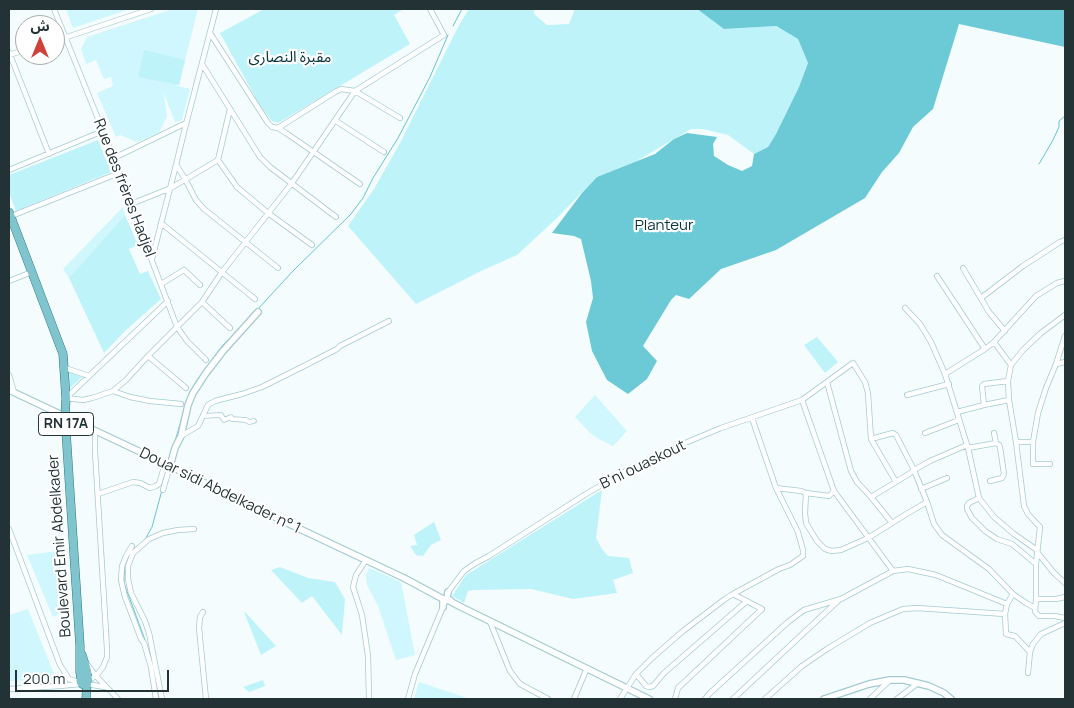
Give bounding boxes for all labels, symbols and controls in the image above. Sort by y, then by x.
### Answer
north arrow [15,15,65,65]
text: ش [30,16,50,35]
park label: مقبرة النصارى [249,49,331,67]
street label: Rue des frères Hadjel [89,116,159,260]
park label: Planteur [635,217,693,235]
road number: RN 17A [38,412,94,436]
street label: B'ni ouaskout [597,437,689,493]
street label: Douar sidi Abdelkader n° 1 [136,444,304,538]
street label: Boulevard Emir Abdelkader [45,454,75,638]
scale bar [18,660,171,692]
text: 200 m [23,668,66,689]

